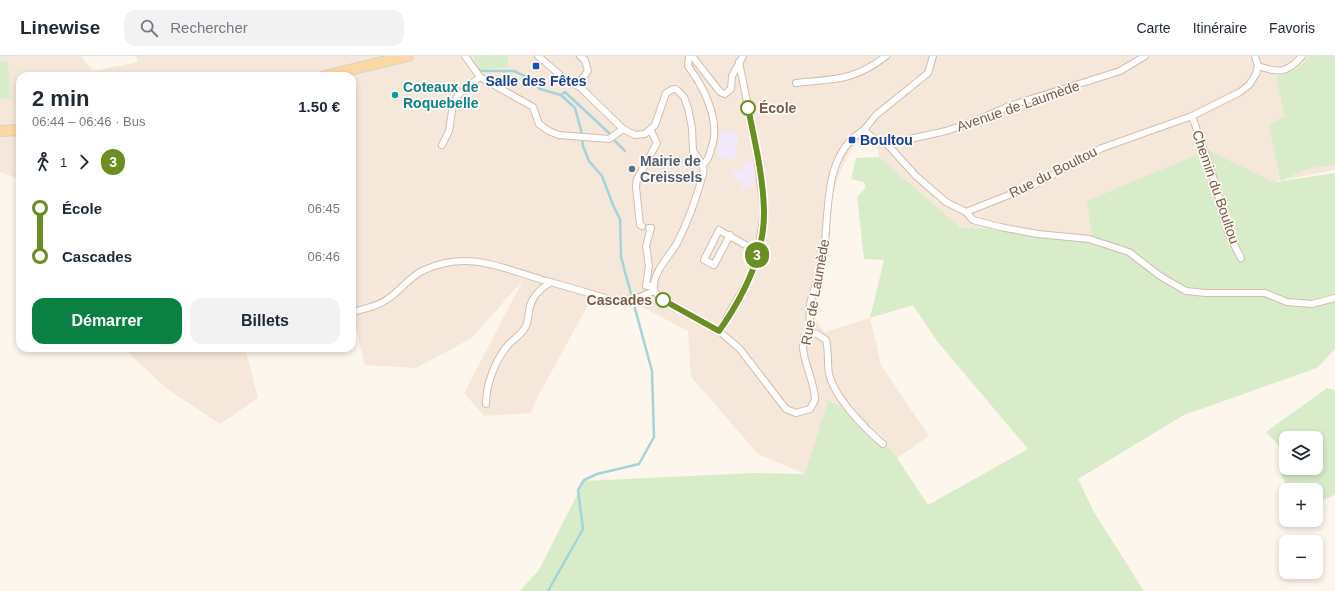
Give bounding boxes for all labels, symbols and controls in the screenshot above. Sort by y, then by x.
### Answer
search box [124,10,404,46]
text: Linewise [20,17,100,38]
icon: search [138,17,160,39]
text: Rechercher [170,19,248,36]
text: Carte [1136,20,1171,36]
text: Itinéraire [1193,20,1247,36]
text: Favoris [1269,20,1315,36]
marker: Salle des Fêtes [531,61,541,71]
place label: Salle des Fêtes [485,73,587,89]
street label: Avenue de Laumède [954,77,1082,135]
place label: Coteaux de Roquebelle [403,79,479,111]
text: 2 min [32,86,89,111]
marker: Coteaux de Roquebelle [390,90,400,100]
text: 1.50 € [298,98,340,115]
marker: École [740,100,756,116]
place label: École [759,100,797,116]
text: 06:44 – 06:46 · Bus [32,114,145,129]
street label: Chemin du Boultou [1189,128,1243,246]
place label: Boultou [860,132,913,148]
marker: Boultou [847,135,857,145]
street label: Rue du Boultou [1006,143,1100,201]
icon: walk [32,151,54,173]
icon: forward [73,151,95,173]
place label: Mairie de Creissels [640,153,702,185]
text: 3 [109,154,117,170]
text: 1 [60,155,67,170]
marker: Mairie de Creissels [627,164,637,174]
text: École [62,200,102,217]
text: 06:45 [307,201,340,216]
street label: Rue de Laumède [798,238,832,346]
line badge: 3 [744,242,770,268]
text: 3 [753,247,761,263]
text: Cascades [62,248,132,265]
text: 06:46 [307,249,340,264]
place label: Cascades [587,292,652,308]
marker: Cascades [655,292,671,308]
button: Démarrer [32,298,182,344]
button: Billets [190,298,340,344]
map controls [1279,431,1323,579]
button: layers [1279,431,1323,475]
button: + [1279,483,1323,527]
button: − [1279,535,1323,579]

